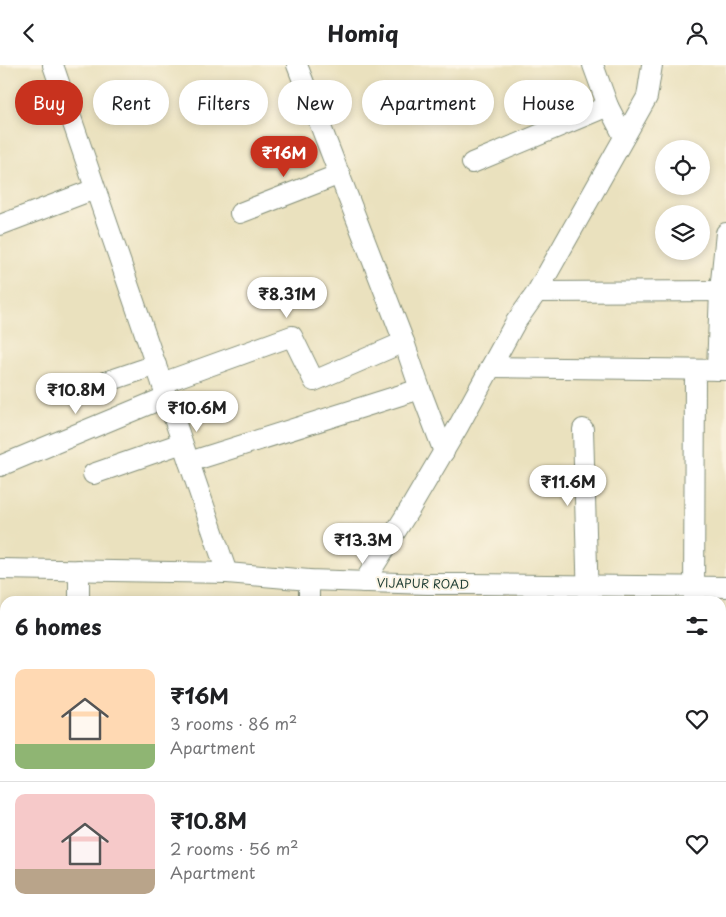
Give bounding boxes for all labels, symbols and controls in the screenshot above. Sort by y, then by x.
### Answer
text: Homiq [328,16,398,49]
icon: back [15,19,43,47]
icon: person [683,19,711,47]
chip: Buy [15,80,83,125]
chip: Rent [93,80,169,125]
chip: Filters [179,80,268,125]
chip: New [278,80,352,125]
chip: Apartment [362,80,494,125]
chip: House [504,80,593,125]
pin: ₹16M [254,135,314,178]
text: ₹16M [262,140,306,164]
map controls [655,140,710,260]
button: locate [655,140,710,195]
button: layers [655,205,710,260]
pin: ₹8.31M [246,277,328,319]
text: ₹8.31M [258,281,316,305]
pin: ₹10.8M [35,373,117,415]
text: ₹10.8M [47,377,105,401]
pin: ₹10.6M [156,391,238,433]
text: ₹10.6M [167,395,227,419]
pin: ₹11.6M [527,465,609,507]
text: ₹11.6M [540,469,596,493]
pin: ₹13.3M [322,523,404,565]
text: ₹13.3M [334,527,392,551]
street label: VIJAPUR ROAD [377,573,469,593]
text: 6 homes [15,610,101,642]
icon: filters [683,612,711,640]
text: ₹16M [170,679,229,711]
icon: home [55,689,115,749]
icon: heart [683,705,711,733]
text: 3 rooms · 86 m² [170,711,297,735]
text: Apartment [170,735,255,759]
text: ₹10.8M [170,804,247,836]
icon: home [55,814,115,874]
icon: heart [683,830,711,858]
text: 2 rooms · 56 m² [170,836,299,860]
text: Apartment [170,860,255,884]

